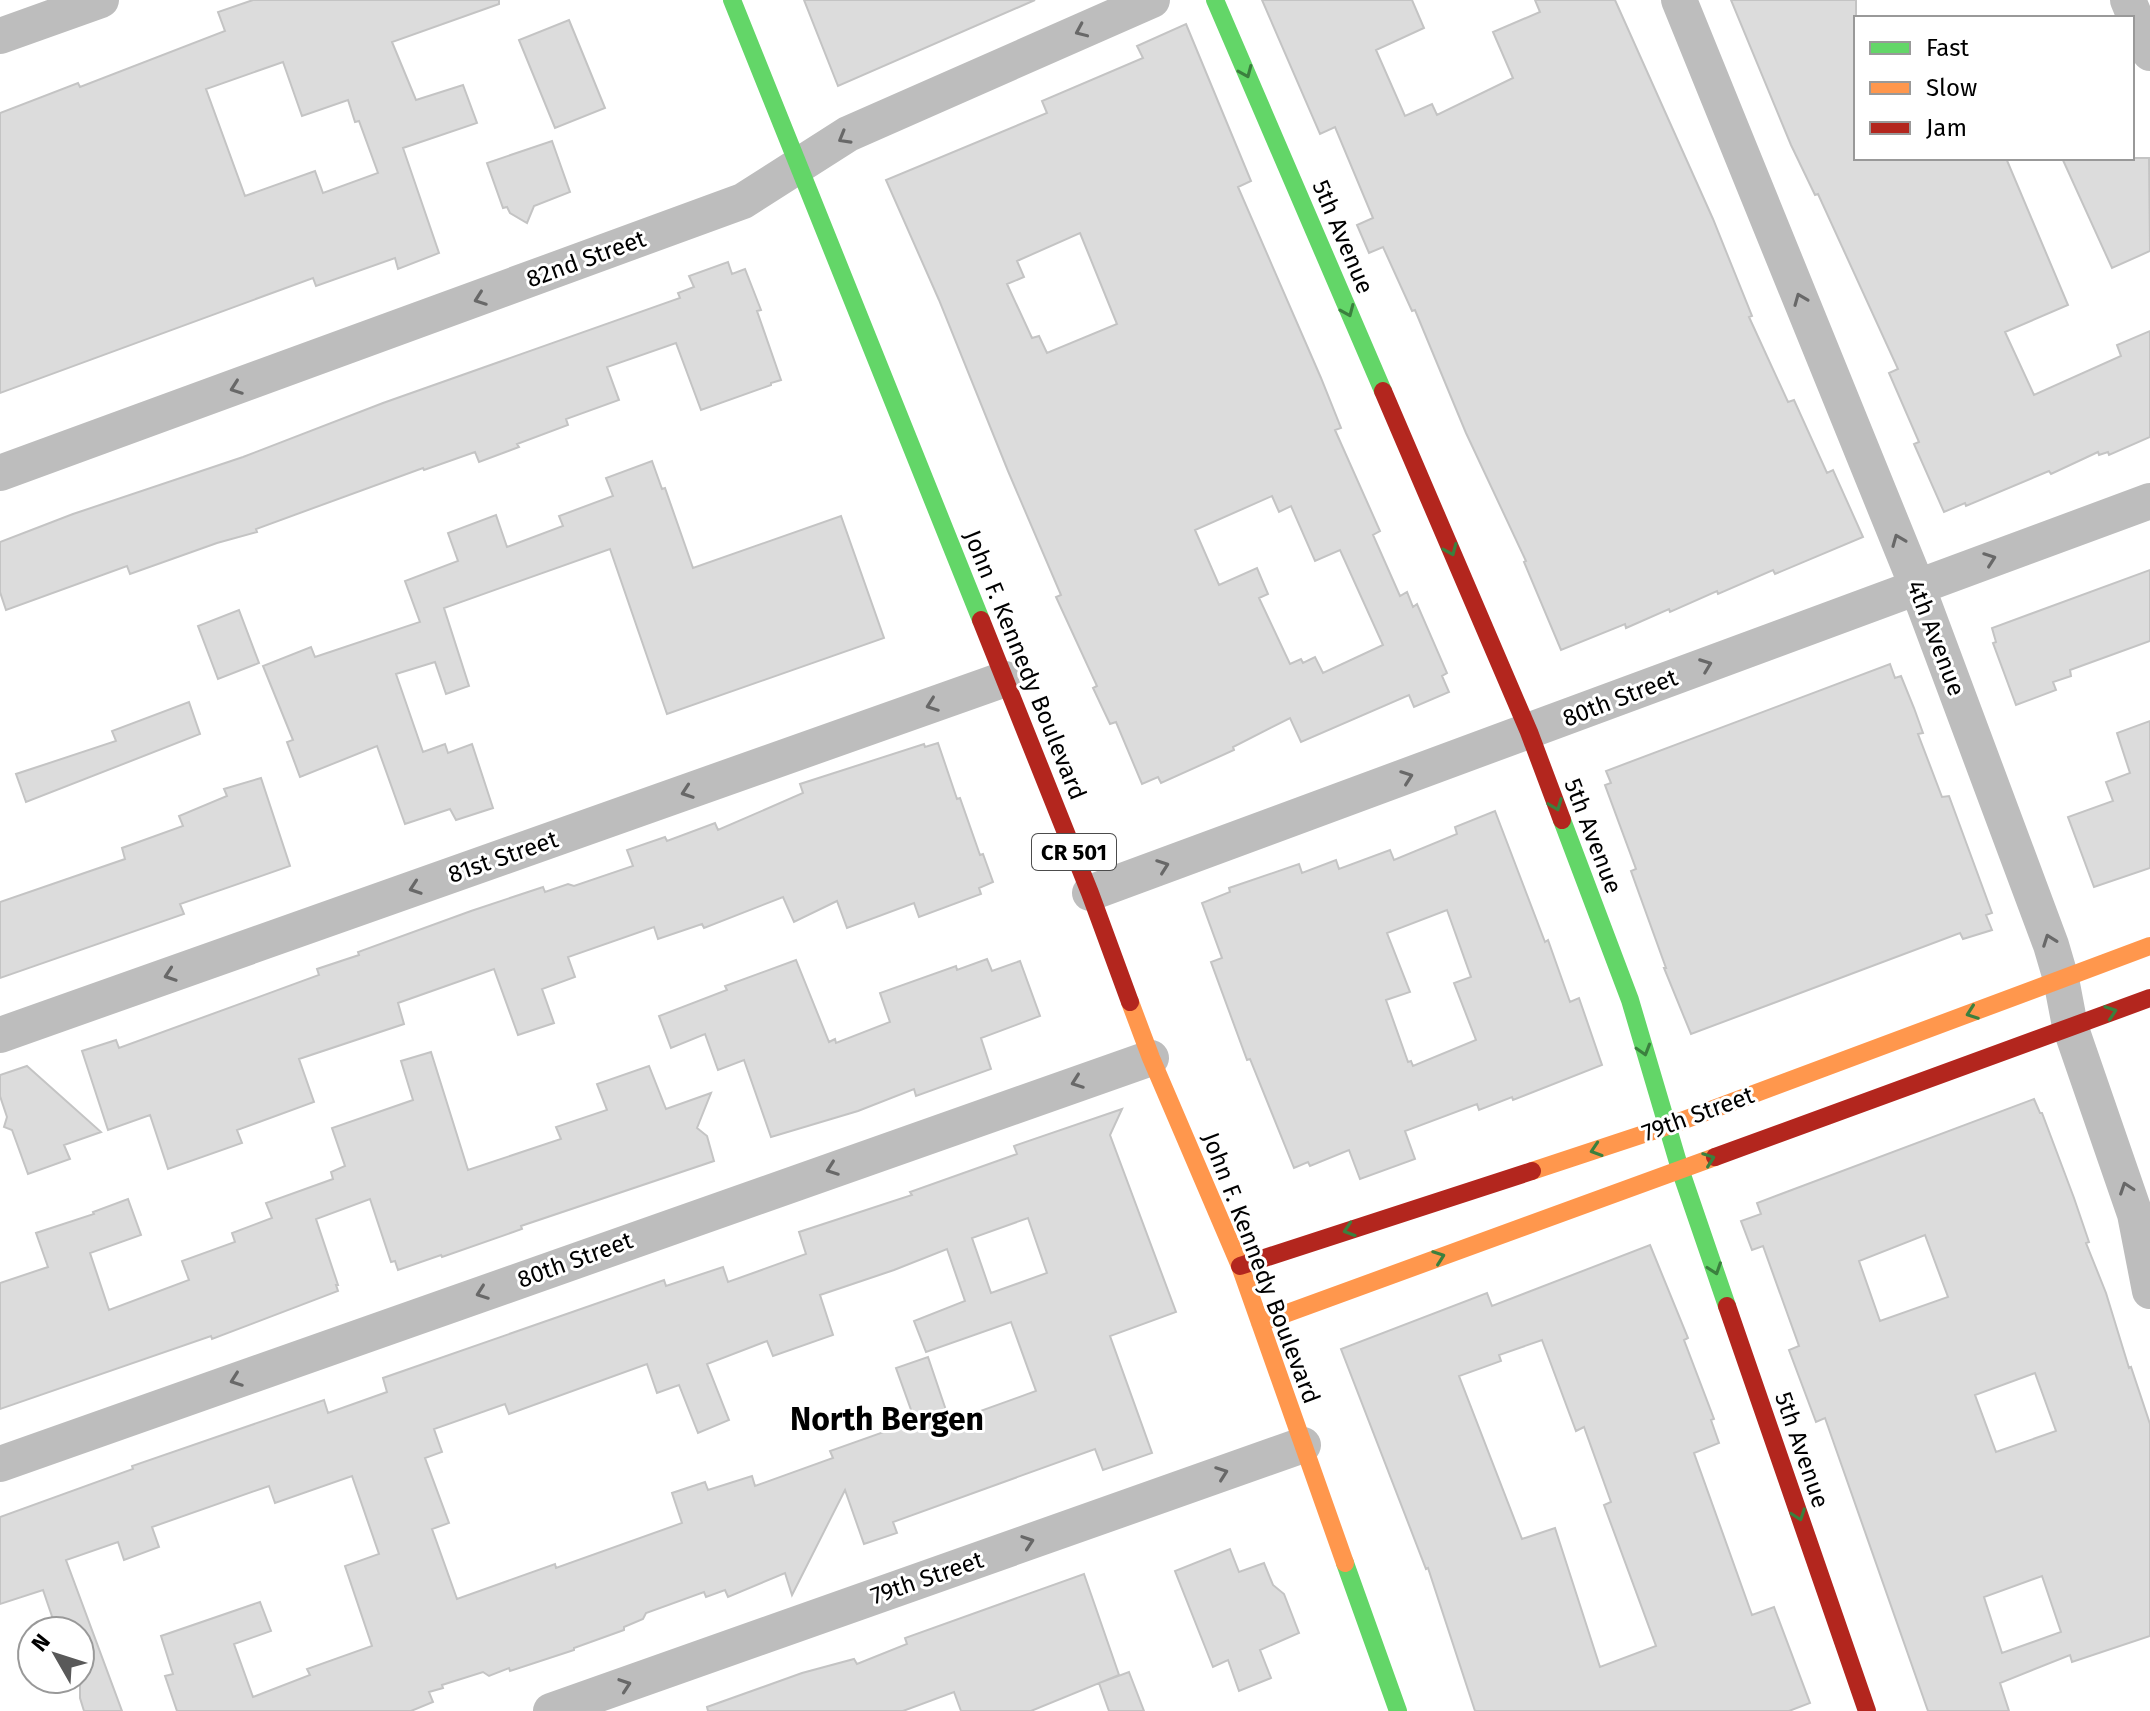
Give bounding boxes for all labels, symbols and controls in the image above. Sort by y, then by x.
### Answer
legend [1854,16,2134,160]
one-way arrow [1075,22,1089,38]
text: Fast [1926,34,1969,62]
one-way arrow [1237,64,1253,78]
text: Slow [1926,74,1977,102]
text: Jam [1926,114,1967,142]
one-way arrow [838,128,853,144]
street label: 5th Avenue [1307,176,1379,298]
street label: 82nd Street [523,224,650,293]
one-way arrow [474,289,488,306]
one-way arrow [1793,293,1810,307]
one-way arrow [1339,303,1355,317]
one-way arrow [230,379,244,395]
street label: John F. Kennedy Boulevard [958,526,1092,804]
one-way arrow [1891,534,1907,548]
one-way arrow [1441,542,1457,556]
one-way arrow [1982,553,1996,569]
street label: 4th Avenue [1901,576,1971,700]
one-way arrow [1699,658,1713,675]
street label: 80th Street [1559,663,1682,733]
one-way arrow [926,696,940,712]
one-way arrow [1399,770,1413,786]
street label: 5th Avenue [1558,775,1628,897]
one-way arrow [681,782,695,799]
one-way arrow [1546,797,1563,811]
street label: 81st Street [444,825,562,889]
road number: CR 501 [1032,834,1116,870]
one-way arrow [1155,859,1169,876]
one-way arrow [409,878,423,895]
one-way arrow [2042,934,2058,948]
one-way arrow [164,965,178,981]
one-way arrow [1966,1003,1980,1020]
one-way arrow [2103,1005,2117,1021]
one-way arrow [1635,1042,1651,1056]
one-way arrow [1071,1073,1085,1089]
street label: 79th Street [1638,1081,1758,1147]
street label: John F. Kennedy Boulevard [1196,1128,1326,1408]
one-way arrow [1590,1140,1604,1156]
one-way arrow [1701,1152,1715,1168]
one-way arrow [826,1160,840,1176]
one-way arrow [2119,1182,2136,1196]
one-way arrow [1343,1220,1357,1236]
street label: 80th Street [513,1226,637,1294]
one-way arrow [1431,1251,1445,1267]
one-way arrow [1705,1262,1721,1276]
one-way arrow [475,1284,489,1300]
one-way arrow [230,1371,244,1387]
street label: 5th Avenue [1769,1388,1835,1512]
district label: North Bergen [790,1400,984,1438]
one-way arrow [1214,1467,1228,1483]
one-way arrow [1790,1507,1806,1521]
one-way arrow [1021,1536,1035,1552]
street label: 79th Street [867,1546,987,1610]
north arrow [16,1615,96,1695]
text: N [26,1629,56,1657]
one-way arrow [617,1678,631,1695]

